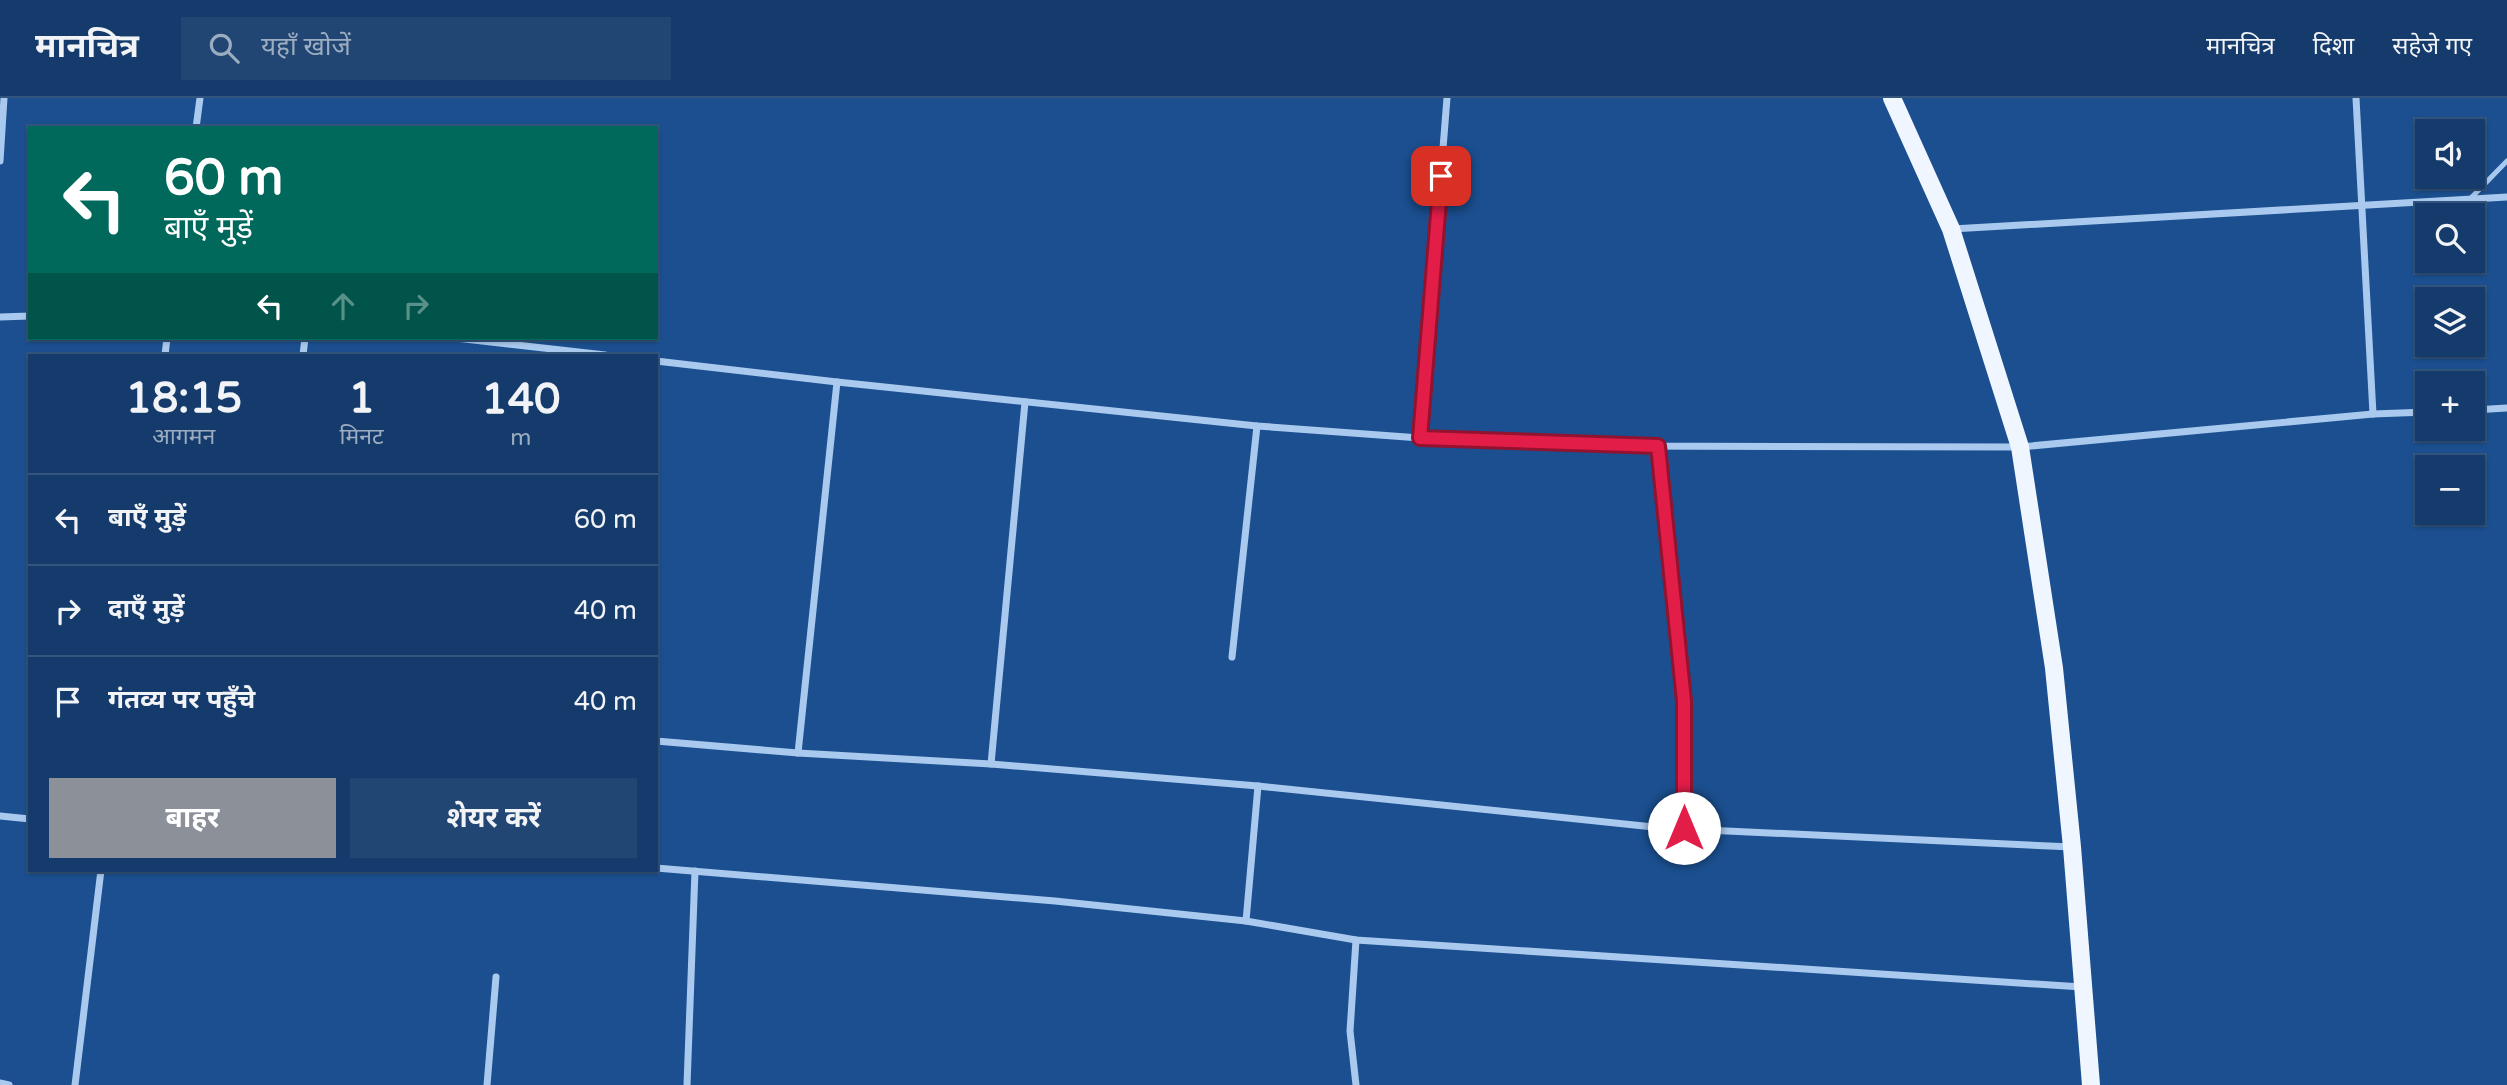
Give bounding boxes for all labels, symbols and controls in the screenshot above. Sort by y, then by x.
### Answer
search box [181,17,671,80]
text: मानचित्र [35,27,139,66]
icon: search [205,29,243,67]
text: यहाँ खोजें [261,31,351,62]
text: मानचित्र [2206,32,2275,61]
text: दिशा [2313,32,2354,61]
text: सहेजे गए [2392,32,2472,61]
map controls [2415,119,2485,525]
button: sound [2415,119,2485,189]
pin [1411,146,1471,206]
text: 60 m [164,149,283,208]
icon: left [49,154,140,245]
icon: arrive [1422,157,1460,195]
button: search [2415,203,2485,273]
text: बाएँ मुड़ें [164,209,253,247]
icon: left [251,287,289,325]
icon: ahead [324,287,362,325]
icon: right [397,287,435,325]
button: layers [2415,287,2485,357]
button: + [2415,371,2485,441]
text: 18:15 [126,373,242,424]
text: 1 [348,373,375,424]
text: 140 [481,374,560,425]
text: आगमन [152,423,215,451]
text: मिनट [340,423,384,451]
text: m [510,424,531,452]
button: − [2415,455,2485,525]
icon: left [49,501,87,539]
text: बाएँ मुड़ें [108,502,186,533]
text: 60 m [574,504,637,535]
icon: right [49,592,87,630]
text: दाएँ मुड़ें [108,593,185,624]
text: 40 m [574,595,637,626]
icon: arrive [49,683,87,721]
text: गंतव्य पर पहुँचे [108,684,255,715]
text: 40 m [574,686,637,717]
button: बाहर [49,778,336,858]
button: शेयर करें [350,778,637,858]
position arrow [1647,791,1721,865]

